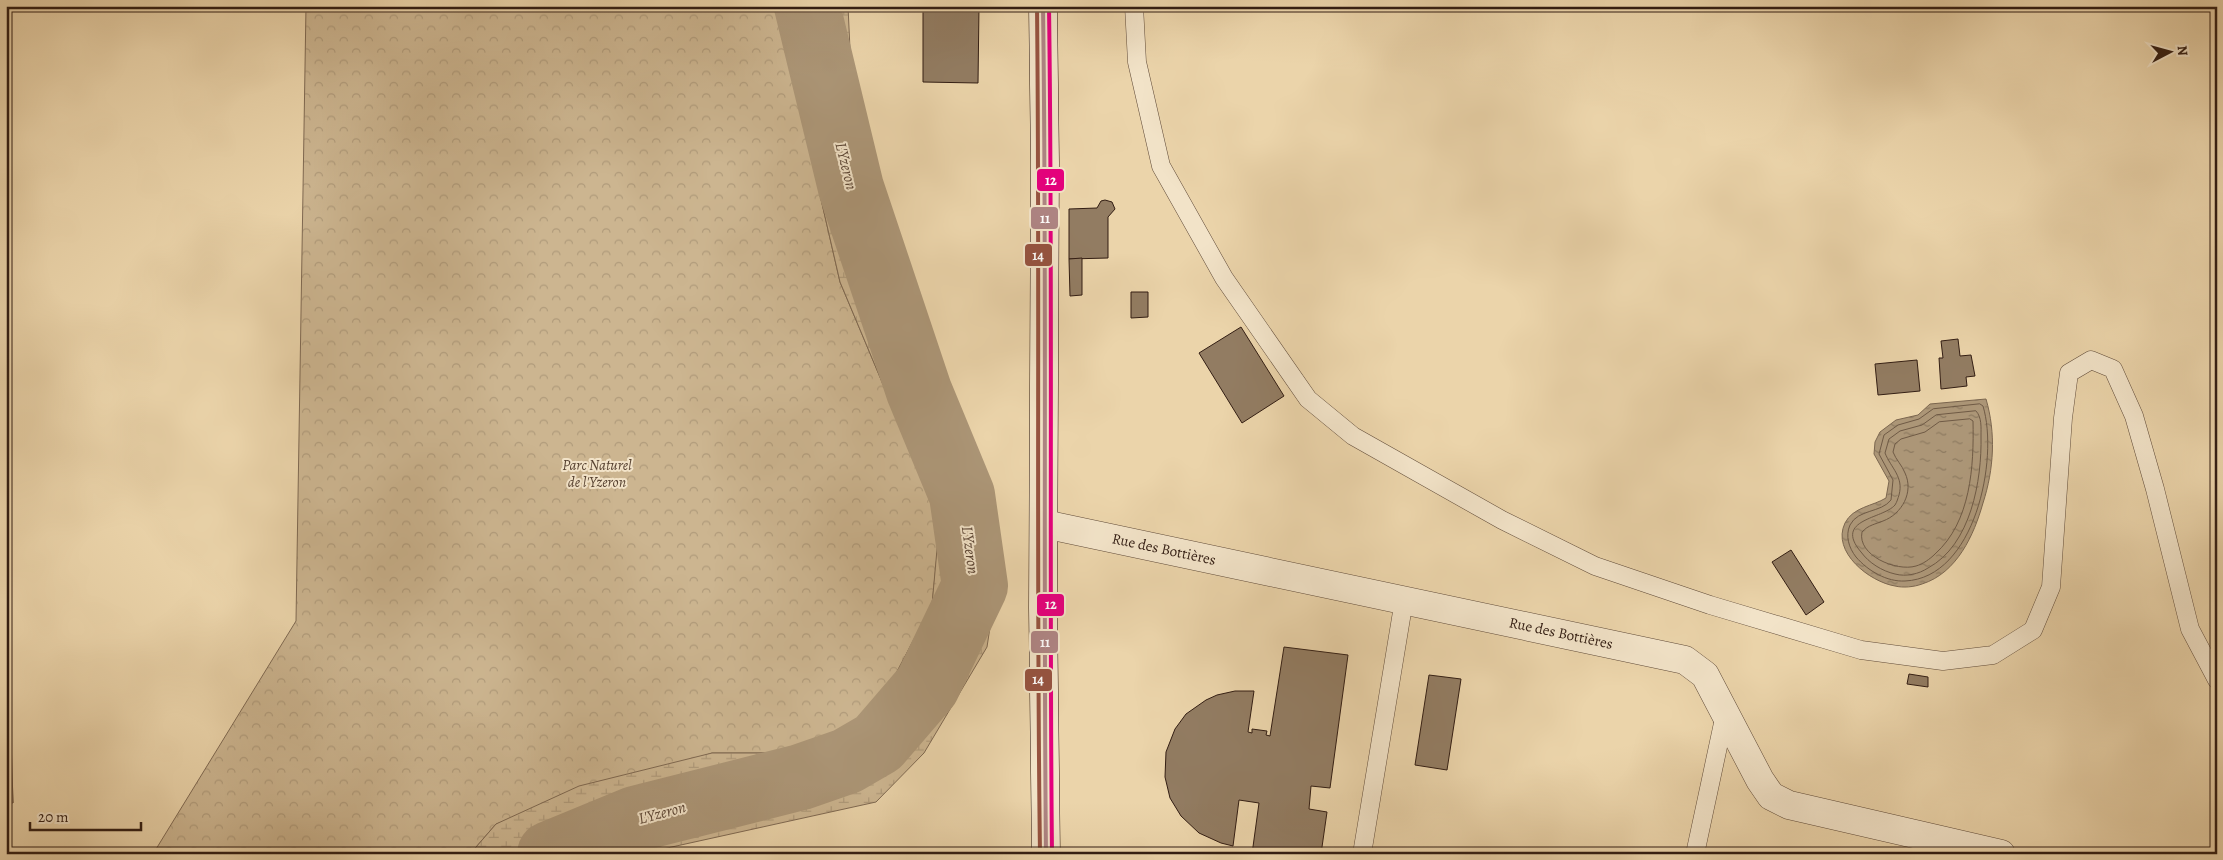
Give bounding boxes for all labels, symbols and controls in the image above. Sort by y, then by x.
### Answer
north arrow [2146,28,2196,78]
text: N [2172,45,2192,57]
water label: L'Yzeron [829,140,863,192]
line badge: 12 [1036,168,1065,192]
text: 12 [1045,171,1057,190]
line badge: 11 [1030,206,1059,230]
text: 11 [1040,209,1050,228]
line badge: 14 [1024,243,1053,267]
text: 14 [1032,246,1044,265]
park label: Parc Naturel de l'Yzeron [562,455,632,492]
water label: L'Yzeron [956,524,984,576]
street label: Rue des Bottières [1110,528,1218,570]
line badge: 12 [1036,593,1065,617]
text: 12 [1045,595,1057,614]
street label: Rue des Bottières [1507,612,1615,654]
line badge: 11 [1030,630,1059,654]
text: 11 [1040,633,1050,652]
line badge: 14 [1024,668,1053,692]
text: 14 [1032,670,1044,689]
water label: L'Yzeron [636,796,688,830]
scale bar [30,800,141,832]
text: 20 m [38,807,69,827]

